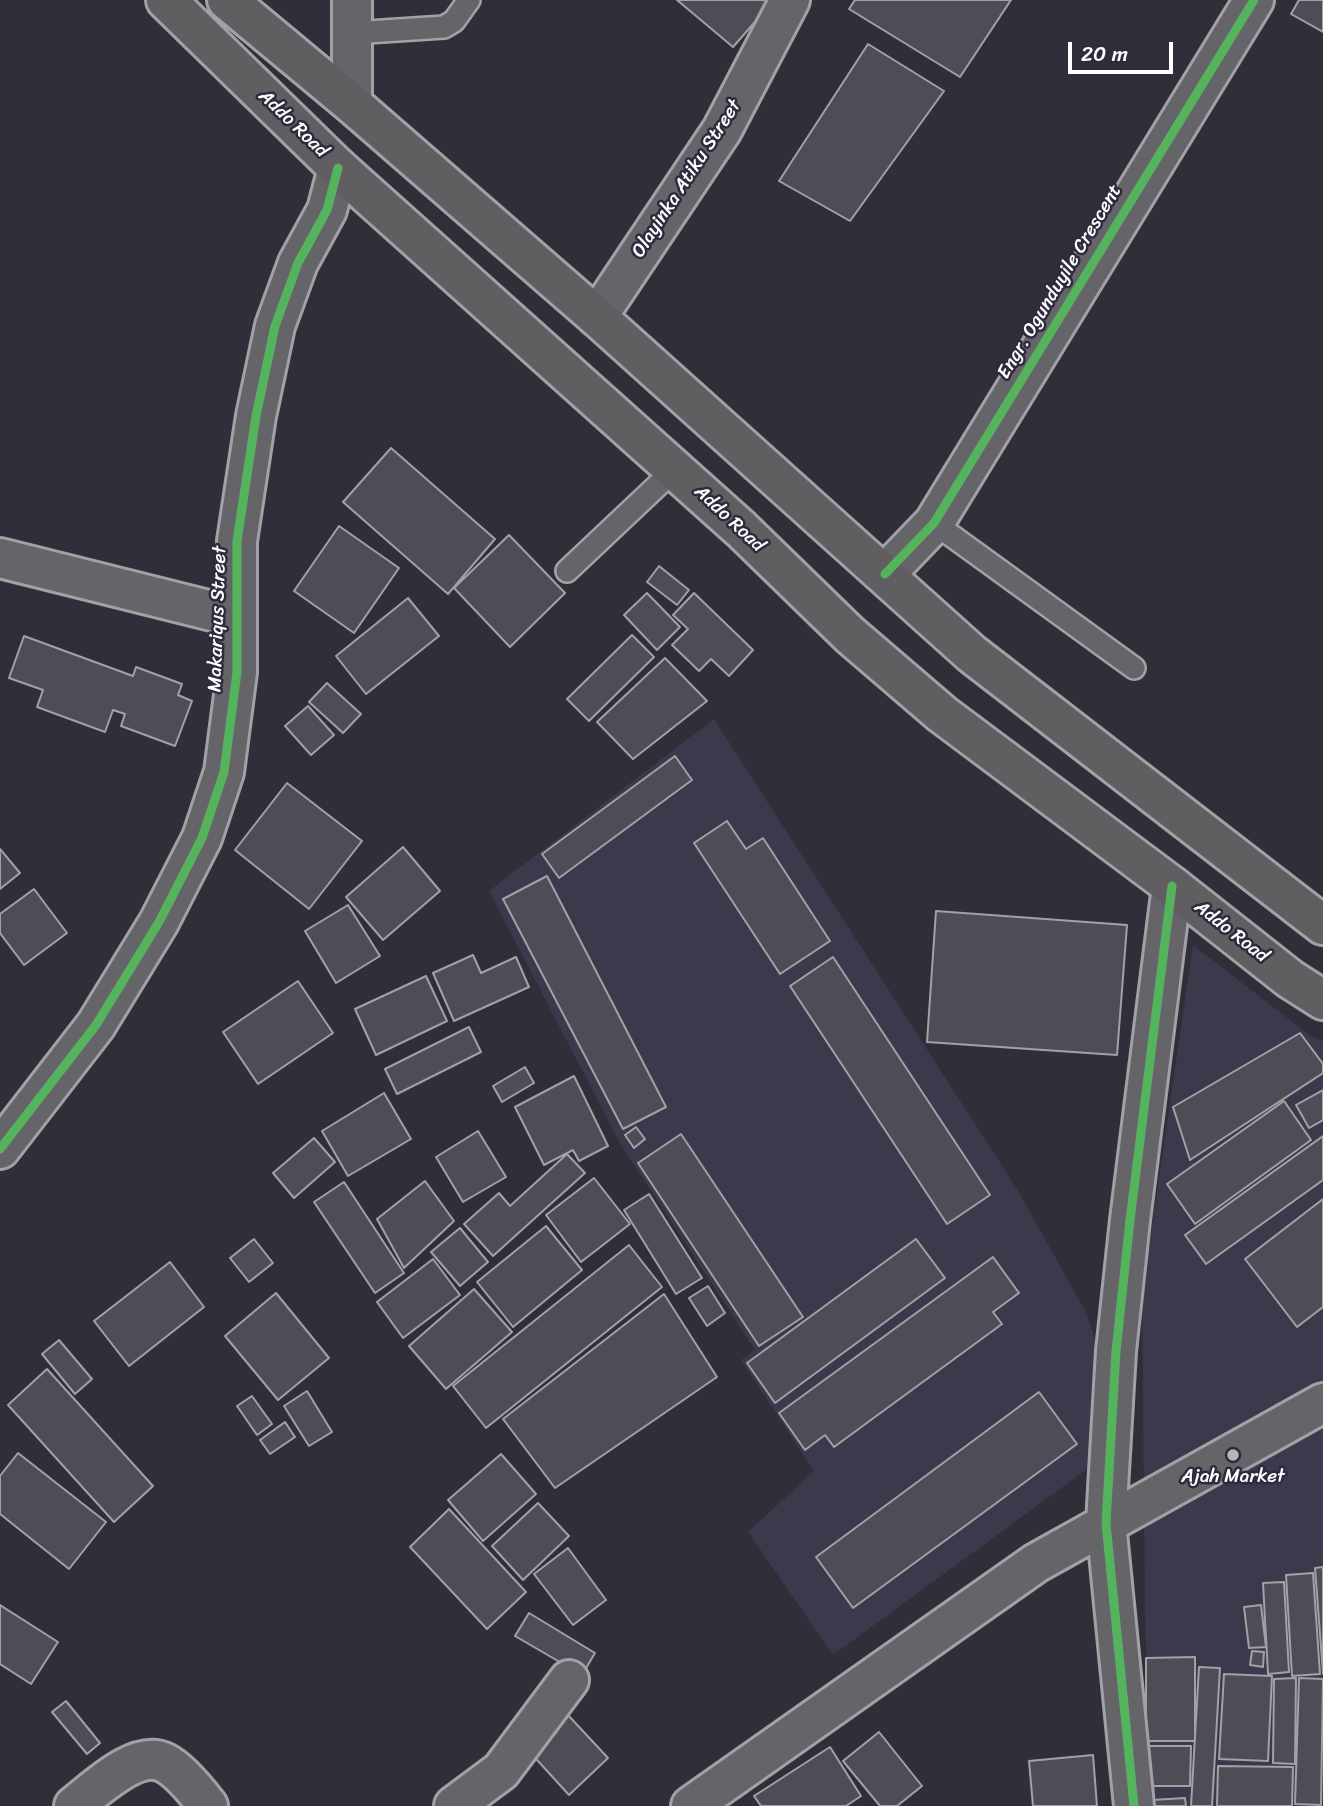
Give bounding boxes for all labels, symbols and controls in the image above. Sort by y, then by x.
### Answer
scale bar [1071,28,1176,72]
text: 20 m [1081,35,1128,73]
street label: Addo Road [253,85,333,163]
street label: Olayinka Atiku Street [627,96,747,262]
street label: Engr. Ogunduyile Crescent [993,181,1127,383]
street label: Addo Road [689,481,769,557]
street label: Makariqus Street [204,546,232,692]
street label: Addo Road [1189,896,1273,968]
marker: Ajah Market [1225,1447,1241,1463]
place label: Ajah Market [1181,1466,1285,1488]

